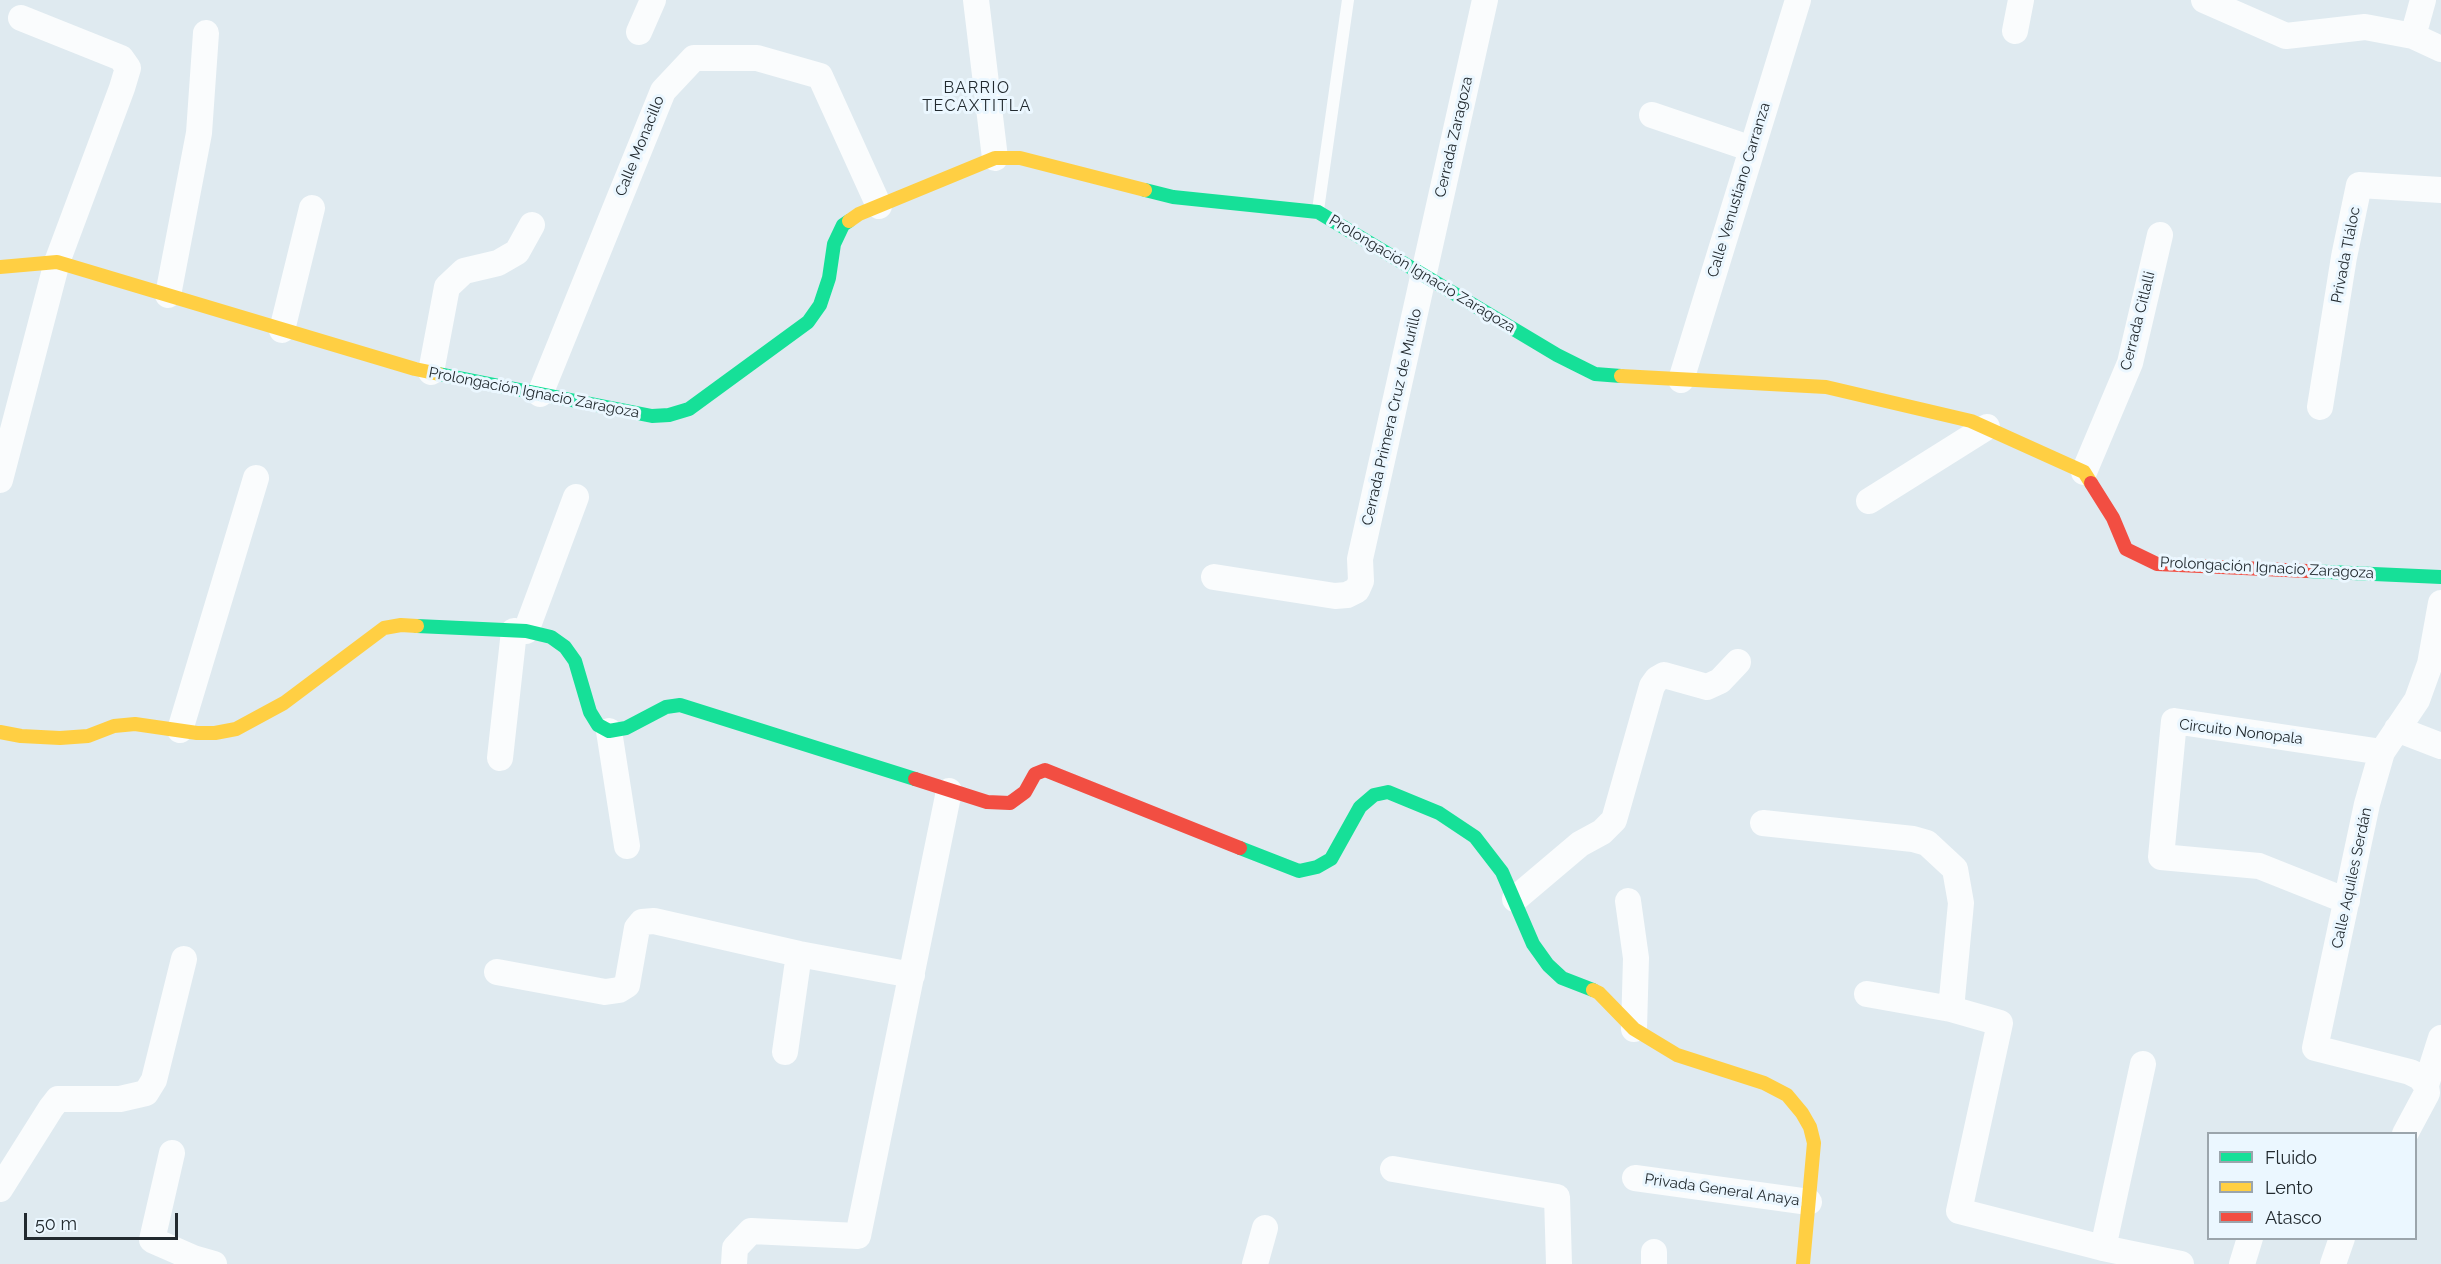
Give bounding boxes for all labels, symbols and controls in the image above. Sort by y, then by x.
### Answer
street label: Cerrada Zaragoza [1431,75,1477,199]
district label: BARRIO TECAXTITLA [922,78,1032,116]
street label: Calle Monacillo [612,93,668,199]
street label: Calle Venustiano Carranza [1704,101,1774,279]
street label: Privada Tláloc [2328,205,2364,305]
street label: Prolongación Ignacio Zaragoza [1326,211,1518,337]
street label: Cerrada Citlalli [2117,270,2159,372]
street label: Cerrada Primera Cruz de Murillo [1358,307,1426,527]
street label: Prolongación Ignacio Zaragoza [427,364,641,422]
street label: Prolongación Ignacio Zaragoza [2160,553,2374,583]
street label: Circuito Nonopala [2178,715,2304,749]
street label: Calle Aquiles Serdán [2328,806,2376,950]
legend [2207,1132,2417,1240]
text: Fluido [2265,1147,2317,1168]
street label: Privada General Anaya [1643,1170,1801,1210]
text: Lento [2265,1177,2313,1198]
scale bar [27,1201,182,1239]
text: Atasco [2265,1207,2322,1228]
text: 50 m [35,1213,77,1234]

